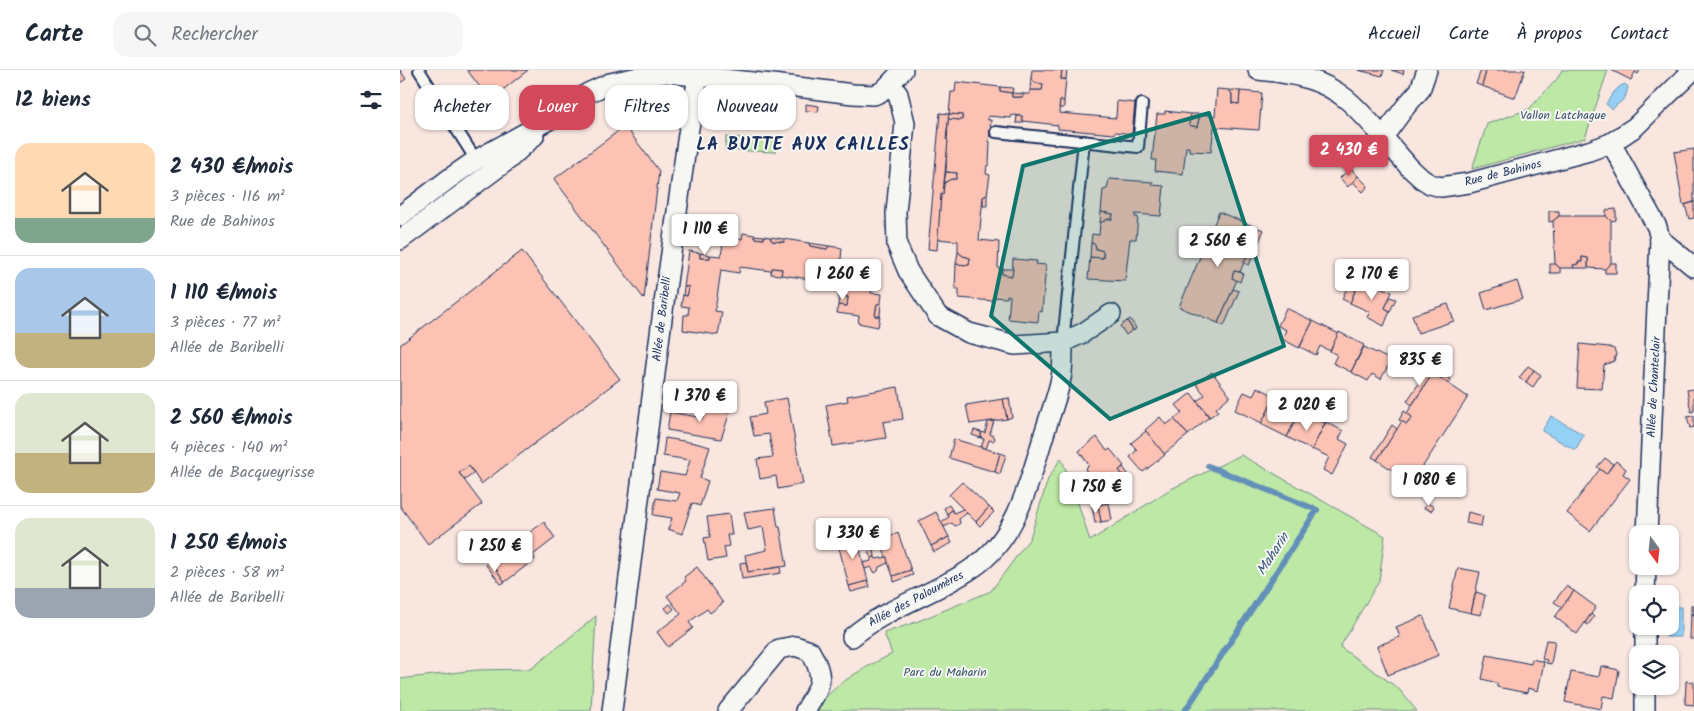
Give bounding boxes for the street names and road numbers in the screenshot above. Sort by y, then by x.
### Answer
street label: Rue de Bahinos [1463,154,1543,192]
street label: Allée de Baribelli [647,274,677,363]
street label: Allée de Chanteclair [1642,335,1666,438]
street label: Allée des Paloumères [865,566,967,632]

